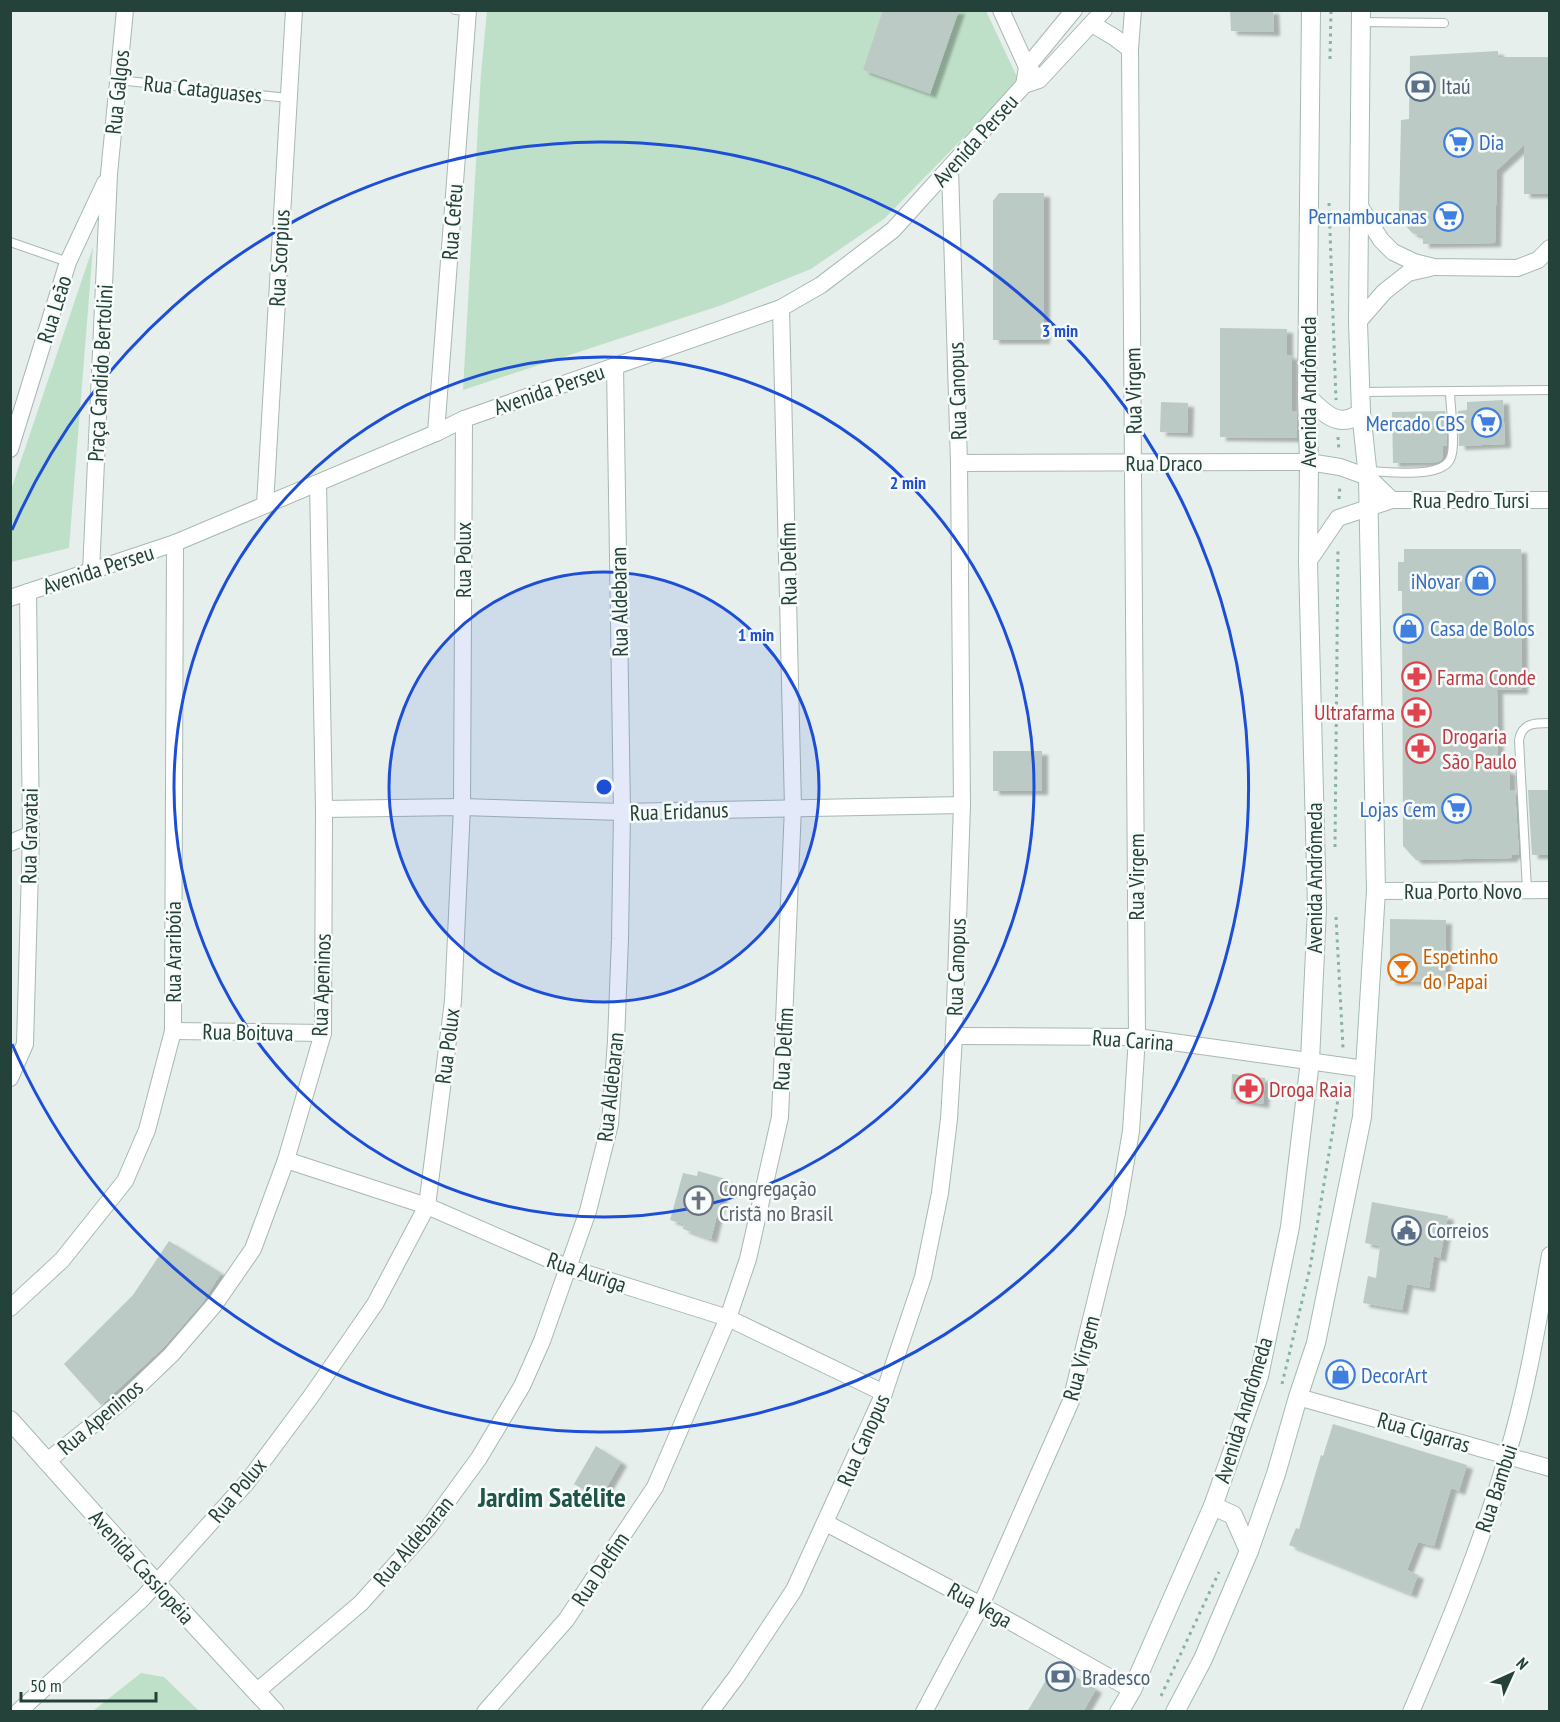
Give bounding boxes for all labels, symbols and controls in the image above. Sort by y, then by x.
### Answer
street label: Rua Galgos [99,48,135,136]
street label: Rua Cataguases [142,69,264,109]
bank icon: Itaú [1404,70,1436,102]
place label: Itaú [1441,72,1471,100]
street label: Avenida Perseu [926,88,1024,192]
supermarket icon: Dia [1442,126,1474,158]
place label: Dia [1479,128,1504,156]
street label: Rua Cefeu [435,183,469,261]
supermarket icon: Pernambucanas [1432,200,1464,232]
place label: Pernambucanas [1308,202,1427,230]
street label: Rua Scorpius [262,209,296,307]
street label: Rua Leão [31,272,77,346]
street label: Praça Candido Bertolini [81,284,119,462]
street label: Avenida Andrômeda [1294,316,1322,468]
text: 3 min [1042,319,1078,342]
street label: Rua Canopus [941,342,973,440]
street label: Rua Virgem [1118,347,1148,435]
street label: Avenida Perseu [490,357,608,421]
supermarket icon: Mercado CBS [1470,407,1502,439]
place label: Mercado CBS [1366,409,1465,437]
street label: Rua Draco [1126,449,1202,477]
text: 2 min [890,471,926,494]
street label: Rua Pedro Tursi [1413,486,1529,514]
street label: Rua Polux [449,522,477,598]
street label: Rua Delfim [773,522,803,606]
street label: Avenida Perseu [39,538,157,600]
street label: Rua Aldebaran [604,547,634,657]
shop icon: iNovar [1465,565,1497,597]
place label: iNovar [1411,567,1460,595]
shop icon: Casa de Bolos [1393,612,1425,644]
place label: Casa de Bolos [1430,614,1535,642]
text: 1 min [738,623,774,646]
pharmacy icon: Farma Conde [1400,661,1432,693]
place label: Farma Conde [1437,663,1536,691]
pharmacy icon: Ultrafarma [1400,696,1432,728]
place label: Ultrafarma [1314,698,1395,726]
place label: Drogaria São Paulo [1442,722,1517,775]
pharmacy icon: Drogaria São Paulo [1405,733,1437,765]
centre of rings [594,777,614,797]
street label: Rua Gravatai [14,788,44,884]
supermarket icon: Lojas Cem [1441,793,1473,825]
street label: Rua Eridanus [629,795,729,827]
place label: Lojas Cem [1360,795,1436,823]
street label: Avenida Andrômeda [1300,802,1328,954]
street label: Rua Virgem [1122,834,1150,920]
street label: Rua Porto Novo [1404,877,1522,905]
street label: Rua Araribóia [159,901,187,1003]
street label: Rua Canopus [940,918,972,1016]
street label: Rua Apeninos [305,933,337,1037]
place label: Espetinho do Papai [1423,942,1498,995]
bar icon: Espetinho do Papai [1386,953,1418,985]
street label: Rua Polux [428,1007,466,1085]
street label: Rua Delfim [767,1007,799,1091]
street label: Rua Boituva [202,1017,294,1047]
street label: Rua Carina [1091,1023,1175,1057]
street label: Rua Aldebaran [590,1031,630,1143]
pharmacy icon: Droga Raia [1232,1073,1264,1105]
place label: Droga Raia [1269,1075,1352,1103]
place label: Congregação Cristã no Brasil [719,1174,834,1227]
church icon: Congregação Cristã no Brasil [682,1185,714,1217]
public building icon: Correios [1390,1214,1422,1246]
place label: Correios [1427,1216,1489,1244]
street label: Rua Auriga [544,1245,630,1299]
street label: Rua Virgem [1056,1312,1106,1404]
street label: Avenida Andrômeda [1208,1334,1278,1486]
shop icon: DecorArt [1324,1359,1356,1391]
place label: DecorArt [1361,1361,1427,1389]
street label: Rua Apeninos [52,1373,148,1461]
street label: Rua Canopus [830,1390,896,1490]
street label: Rua Cigarras [1374,1405,1474,1459]
street label: Rua Bambui [1469,1440,1523,1536]
street label: Rua Polux [202,1452,272,1528]
district label: Jardim Satélite [477,1478,626,1515]
street label: Rua Aldebaran [367,1490,459,1592]
street label: Avenida Cassiopéia [83,1504,201,1630]
street label: Rua Delfim [565,1527,635,1611]
street label: Rua Vega [943,1576,1017,1634]
north arrow [1482,1644,1542,1704]
text: N [1512,1653,1533,1674]
bank icon: Bradesco [1045,1661,1077,1693]
place label: Bradesco [1082,1663,1150,1691]
scale bar [21,1665,156,1703]
text: 50 m [30,1674,62,1697]

